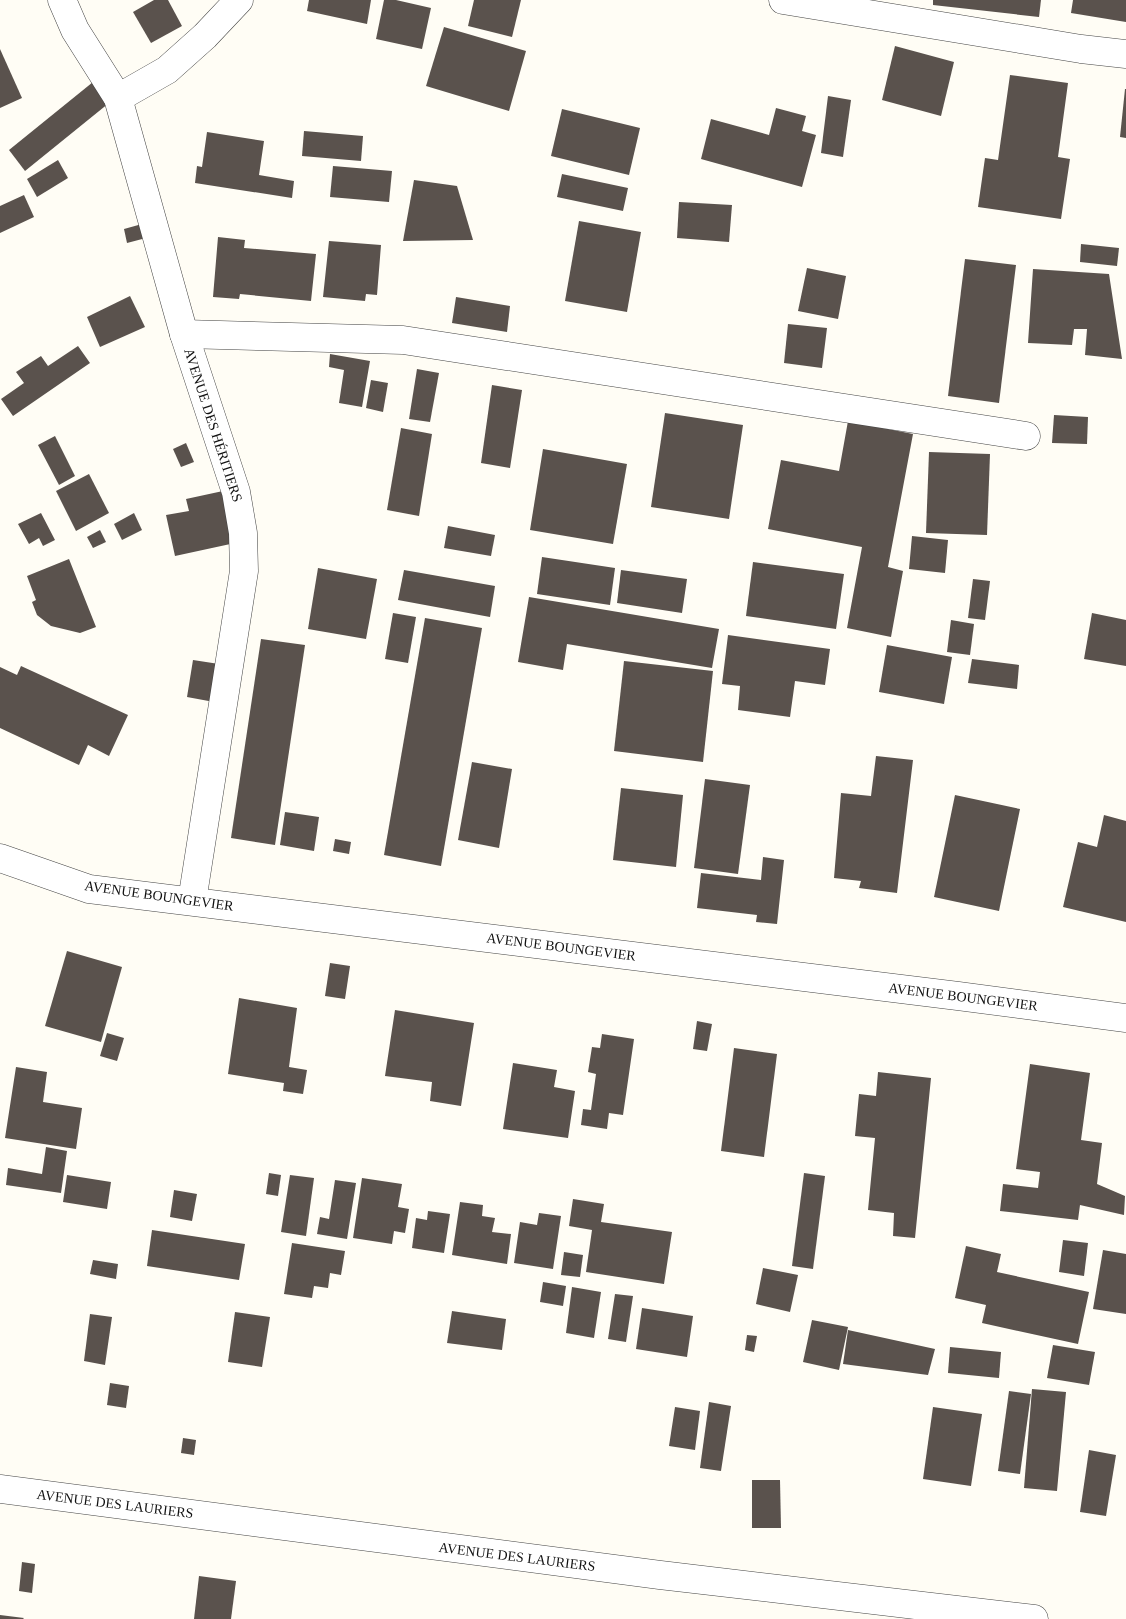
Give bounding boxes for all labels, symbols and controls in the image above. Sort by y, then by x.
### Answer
street label: AVENUE DES HÉRITIERS [181,346,246,504]
street label: AVENUE BOUNGEVIER [84,878,235,914]
street label: AVENUE BOUNGEVIER [486,930,637,964]
street label: AVENUE BOUNGEVIER [888,980,1039,1014]
street label: AVENUE DES LAURIERS [36,1487,194,1521]
street label: AVENUE DES LAURIERS [438,1540,596,1574]

